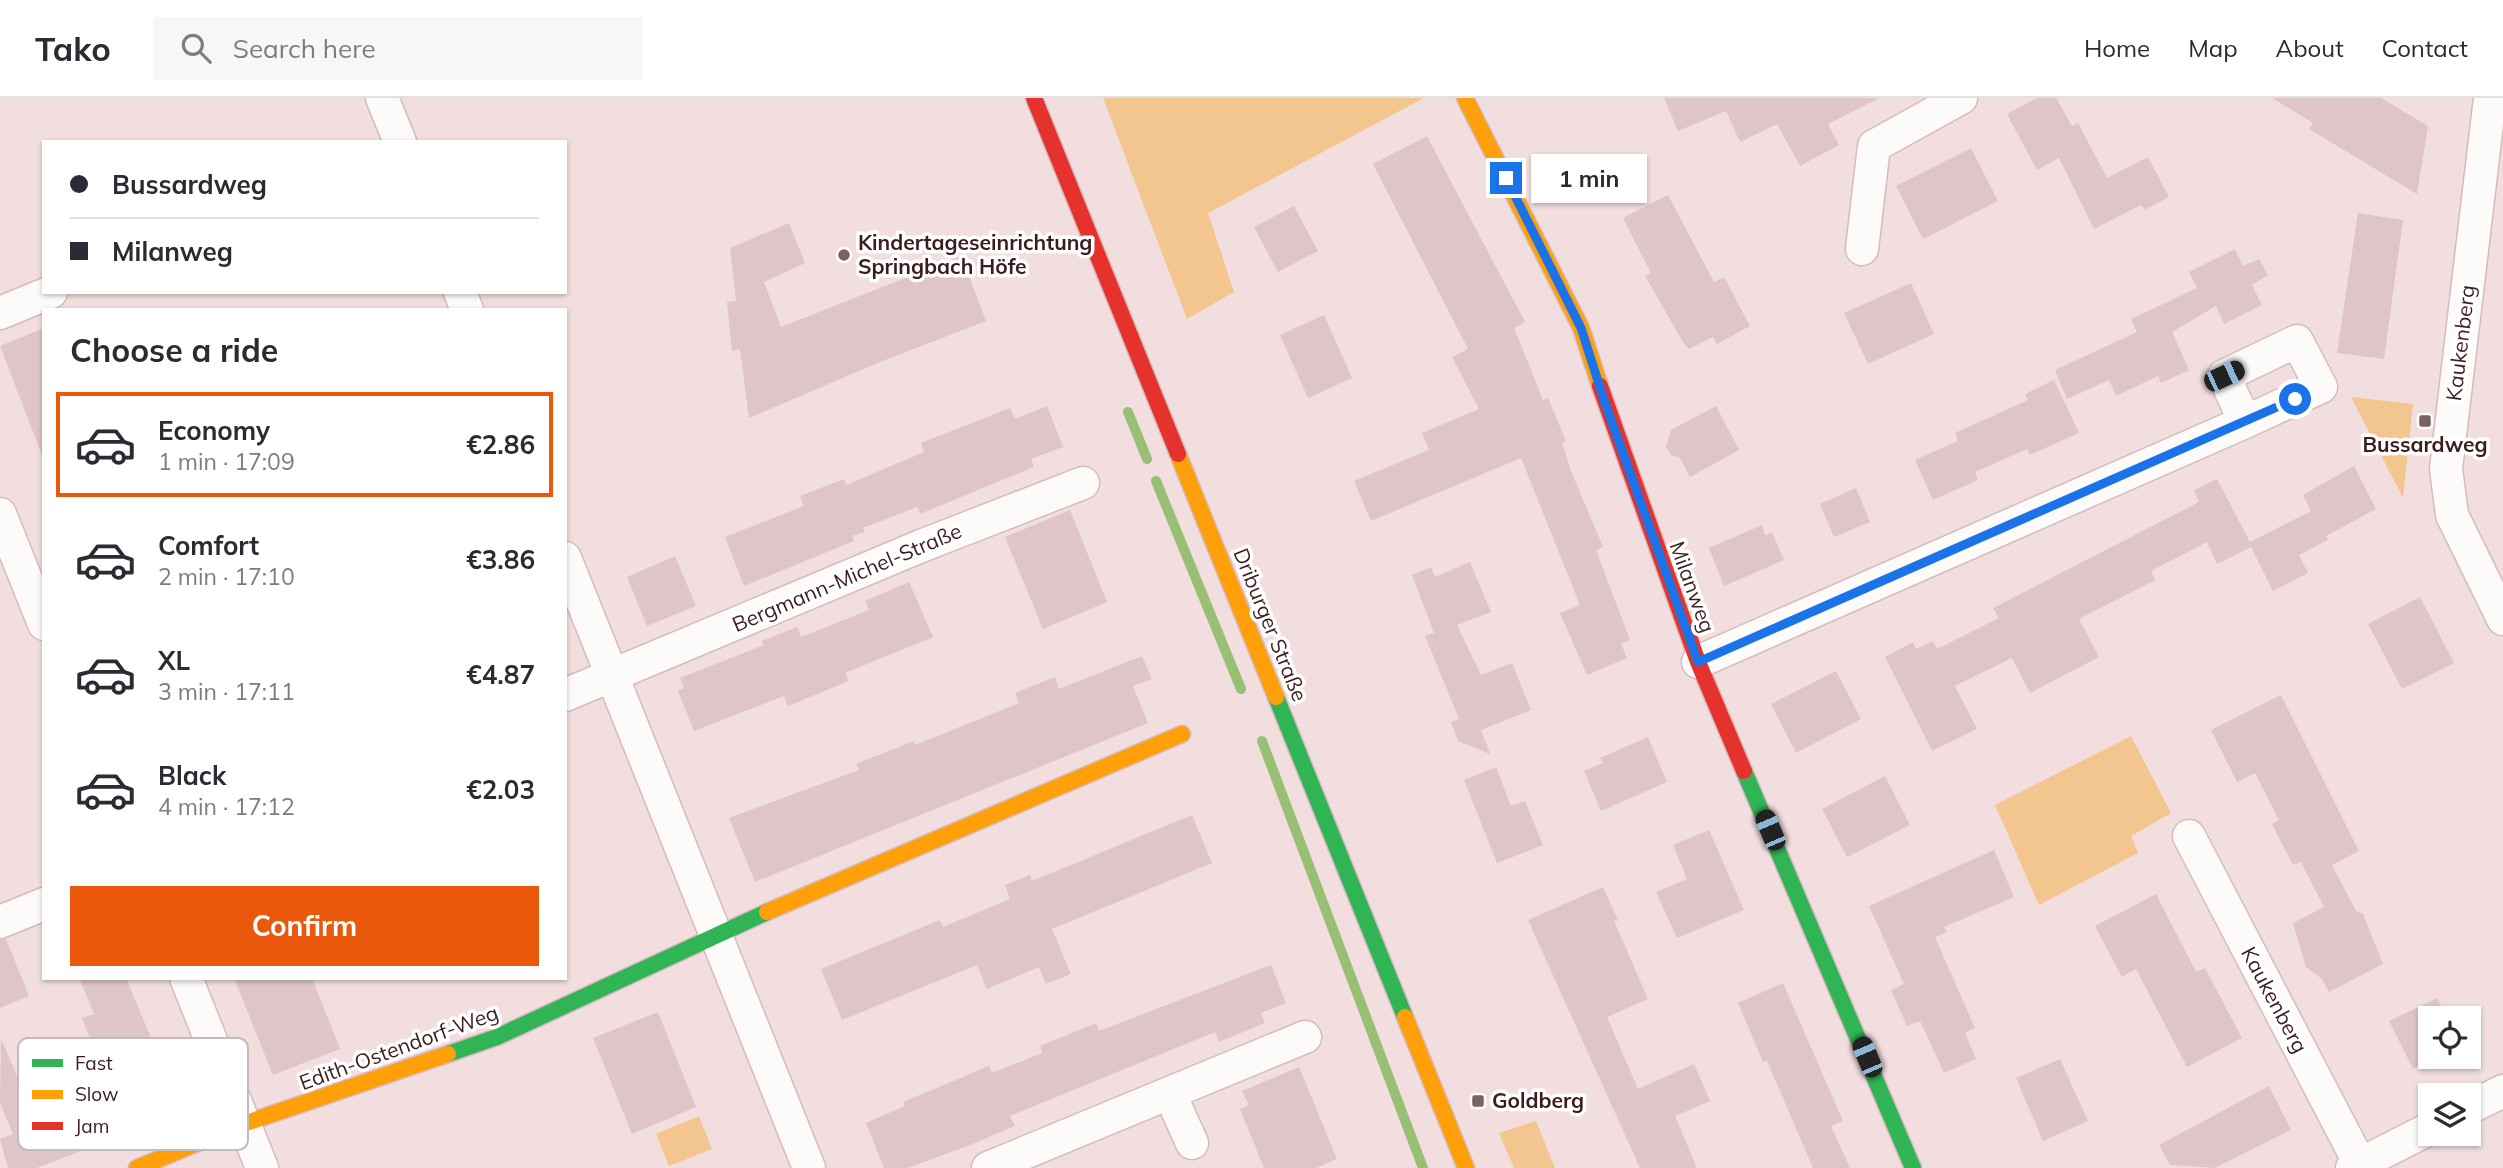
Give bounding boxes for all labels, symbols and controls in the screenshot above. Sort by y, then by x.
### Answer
search box [153,17,643,80]
text: Tako [35,28,111,69]
icon: search [177,29,215,67]
text: Search here [233,32,376,65]
text: Home [2084,33,2150,63]
text: Map [2188,33,2238,63]
text: About [2276,33,2344,63]
text: Contact [2382,33,2468,63]
callout: 1 min [1530,154,1646,202]
route end [1490,162,1522,194]
text: 1 min [1559,164,1619,193]
text: Bussardweg [112,168,267,201]
place label: Kindertageseinrichtung Springbach Höfe [858,229,1092,279]
text: Milanweg [112,235,233,268]
marker: Kindertageseinrichtung Springbach Höfe [836,247,852,263]
street label: Kaukenberg [2440,283,2480,402]
text: Choose a ride [70,330,278,370]
car [2201,358,2248,394]
route start [2279,383,2311,415]
icon: car [74,413,137,476]
marker: Bussardweg [2417,413,2433,429]
text: Economy [158,414,270,447]
text: €2.86 [466,428,535,461]
place label: Bussardweg [2362,431,2488,457]
text: 1 min · 17:09 [158,447,295,476]
street label: Bergmann-Michel-Straße [728,517,965,637]
icon: car [74,528,137,591]
text: Comfort [158,529,259,562]
street label: Milanweg [1664,538,1721,636]
text: €3.86 [466,543,535,576]
street label: Driburger Straße [1228,544,1314,705]
text: 2 min · 17:10 [158,562,295,591]
icon: car [74,643,137,706]
text: XL [158,644,190,677]
text: €4.87 [466,658,535,691]
text: 3 min · 17:11 [158,677,295,706]
icon: car [74,758,137,821]
text: Black [158,759,226,792]
text: €2.03 [466,773,535,806]
text: 4 min · 17:12 [158,792,295,821]
car [1753,807,1788,853]
button: Confirm [70,886,539,966]
street label: Kaukenberg [2236,942,2314,1057]
street label: Edith-Ostendorf-Weg [296,999,502,1095]
map controls [2418,1006,2481,1146]
button: locate [2418,1006,2481,1069]
car [1850,1034,1885,1080]
legend [18,1038,248,1150]
text: Fast [75,1051,113,1075]
text: Slow [75,1082,119,1106]
button: layers [2418,1083,2481,1146]
place label: Goldberg [1492,1087,1584,1113]
marker: Goldberg [1470,1093,1486,1109]
text: Jam [75,1114,109,1138]

